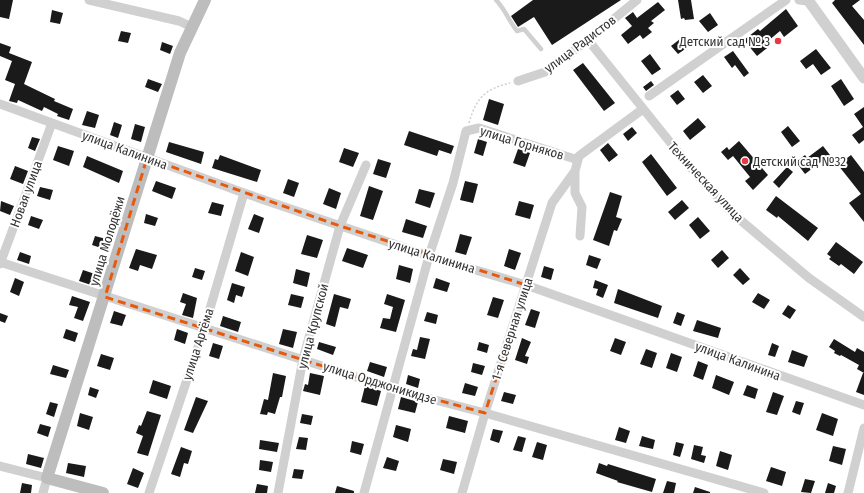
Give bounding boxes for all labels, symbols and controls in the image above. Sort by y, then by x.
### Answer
street label: улица Радистов [541,12,619,76]
place label: Детский сад № 3 [679,34,770,49]
marker: Детский сад № 3 [773,36,783,46]
street label: улица Горняков [478,123,566,163]
street label: улица Калинина [80,128,170,172]
street label: Техническая улица [665,139,747,225]
place label: Детский сад №32 [752,154,846,169]
marker: Детский сад №32 [740,156,750,166]
street label: Новая улица [7,159,45,229]
street label: улица Молодёжи [86,194,128,288]
street label: улица Калинина [387,236,477,276]
street label: 1-я Северная улица [488,276,536,382]
street label: улица Крупской [294,282,332,370]
street label: улица Артёма [179,306,217,382]
street label: улица Калинина [693,339,783,383]
street label: улица Орджоникидзе [321,359,439,407]

